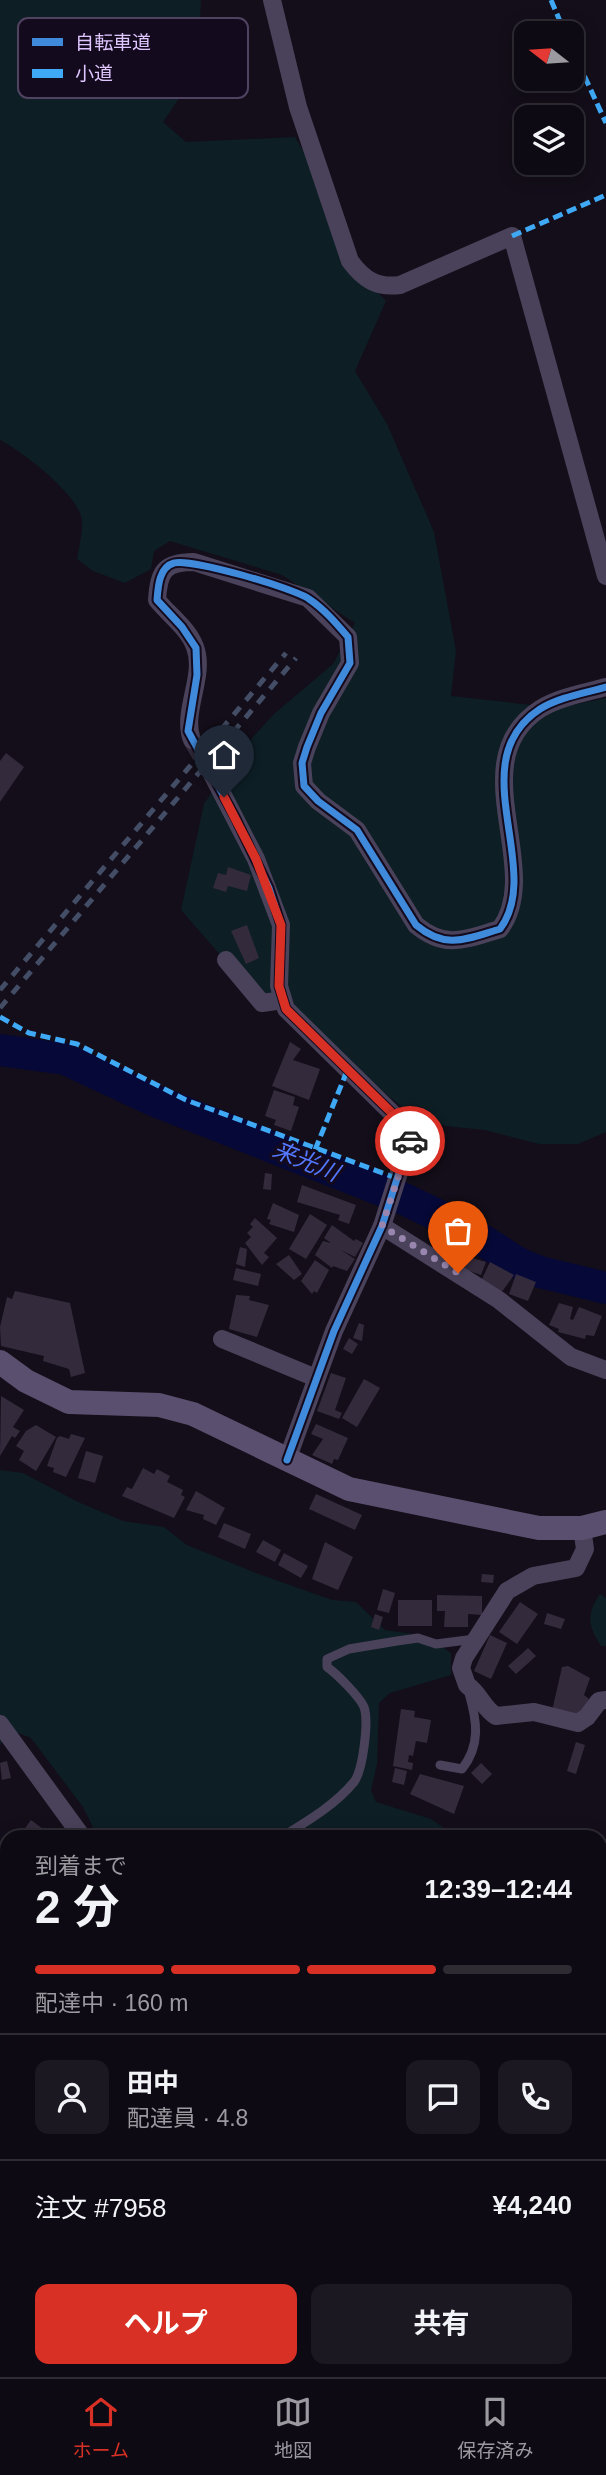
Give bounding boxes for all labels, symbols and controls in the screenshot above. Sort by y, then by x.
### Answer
legend [18,18,248,98]
north arrow [514,21,584,91]
map controls [514,21,584,175]
text: 自転車道 [75,32,151,53]
text: 小道 [75,63,113,84]
button: layers [514,105,584,175]
pin [194,725,254,797]
icon: home [205,736,243,774]
courier [375,1106,445,1176]
icon: car [391,1122,429,1160]
water label: 来光川 [269,1136,346,1187]
pin [428,1201,488,1273]
icon: bag [439,1212,477,1250]
text: 到着まで [35,1853,127,1879]
text: 12:39–12:44 [425,1874,572,1904]
text: 2 分 [35,1881,119,1933]
text: 配達中 · 160 m [35,1990,188,2016]
button: person [35,2060,109,2134]
button: chat [406,2060,480,2134]
button: phone [498,2060,572,2134]
text: 田中 [127,2068,179,2098]
text: 配達員 · 4.8 [127,2105,248,2131]
text: ¥4,240 [492,2190,572,2220]
text: 注文 #7958 [35,2193,167,2223]
button: ヘルプ [35,2284,297,2364]
button: 共有 [311,2284,572,2364]
tab: ホーム [73,2393,129,2462]
tab: 地図 [274,2393,312,2462]
tab: 保存済み [457,2393,533,2462]

